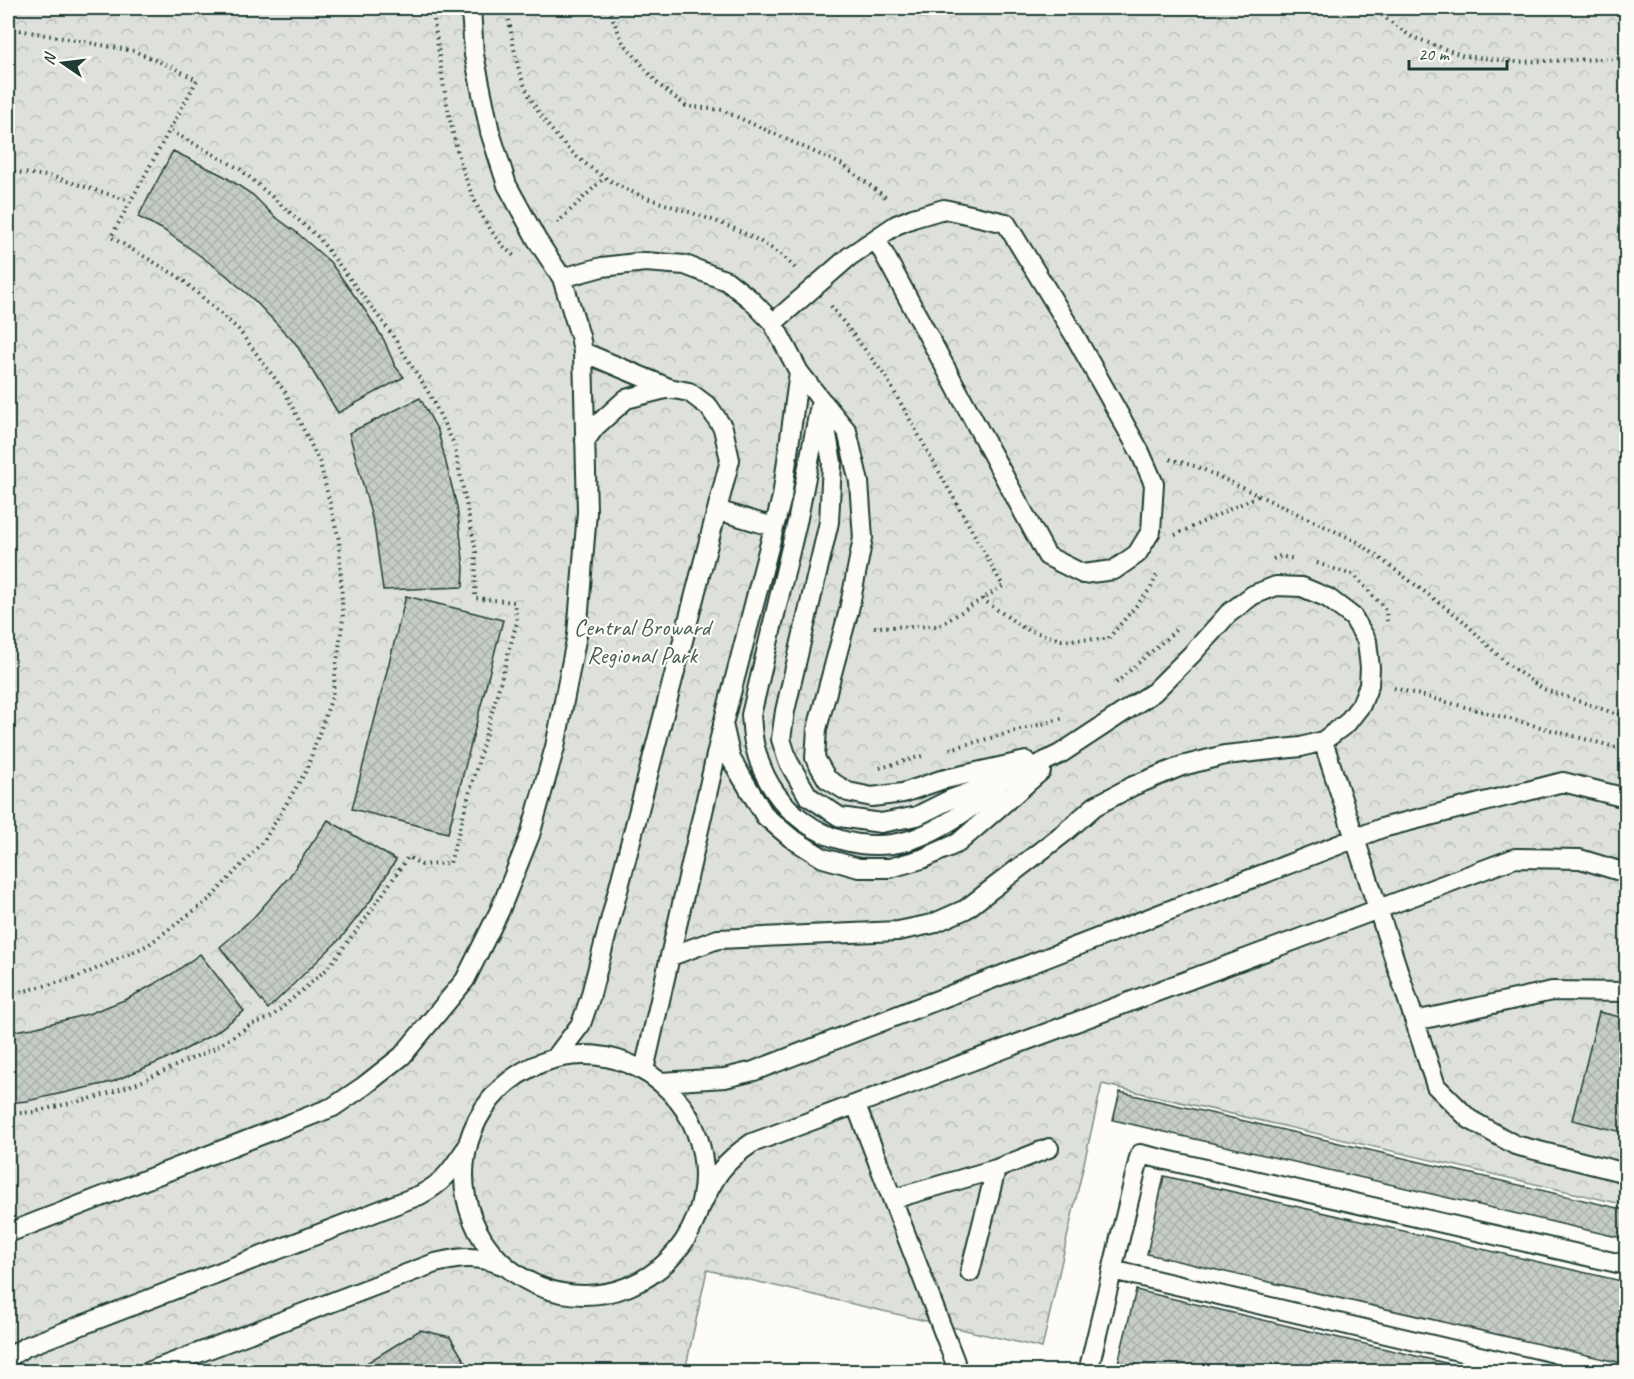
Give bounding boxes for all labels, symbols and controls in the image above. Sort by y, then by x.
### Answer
north arrow [33,33,93,93]
scale bar [1409,33,1506,71]
text: 20 m [1418,43,1451,65]
text: N [39,49,61,67]
park label: Central Broward Regional Park [574,612,714,670]

